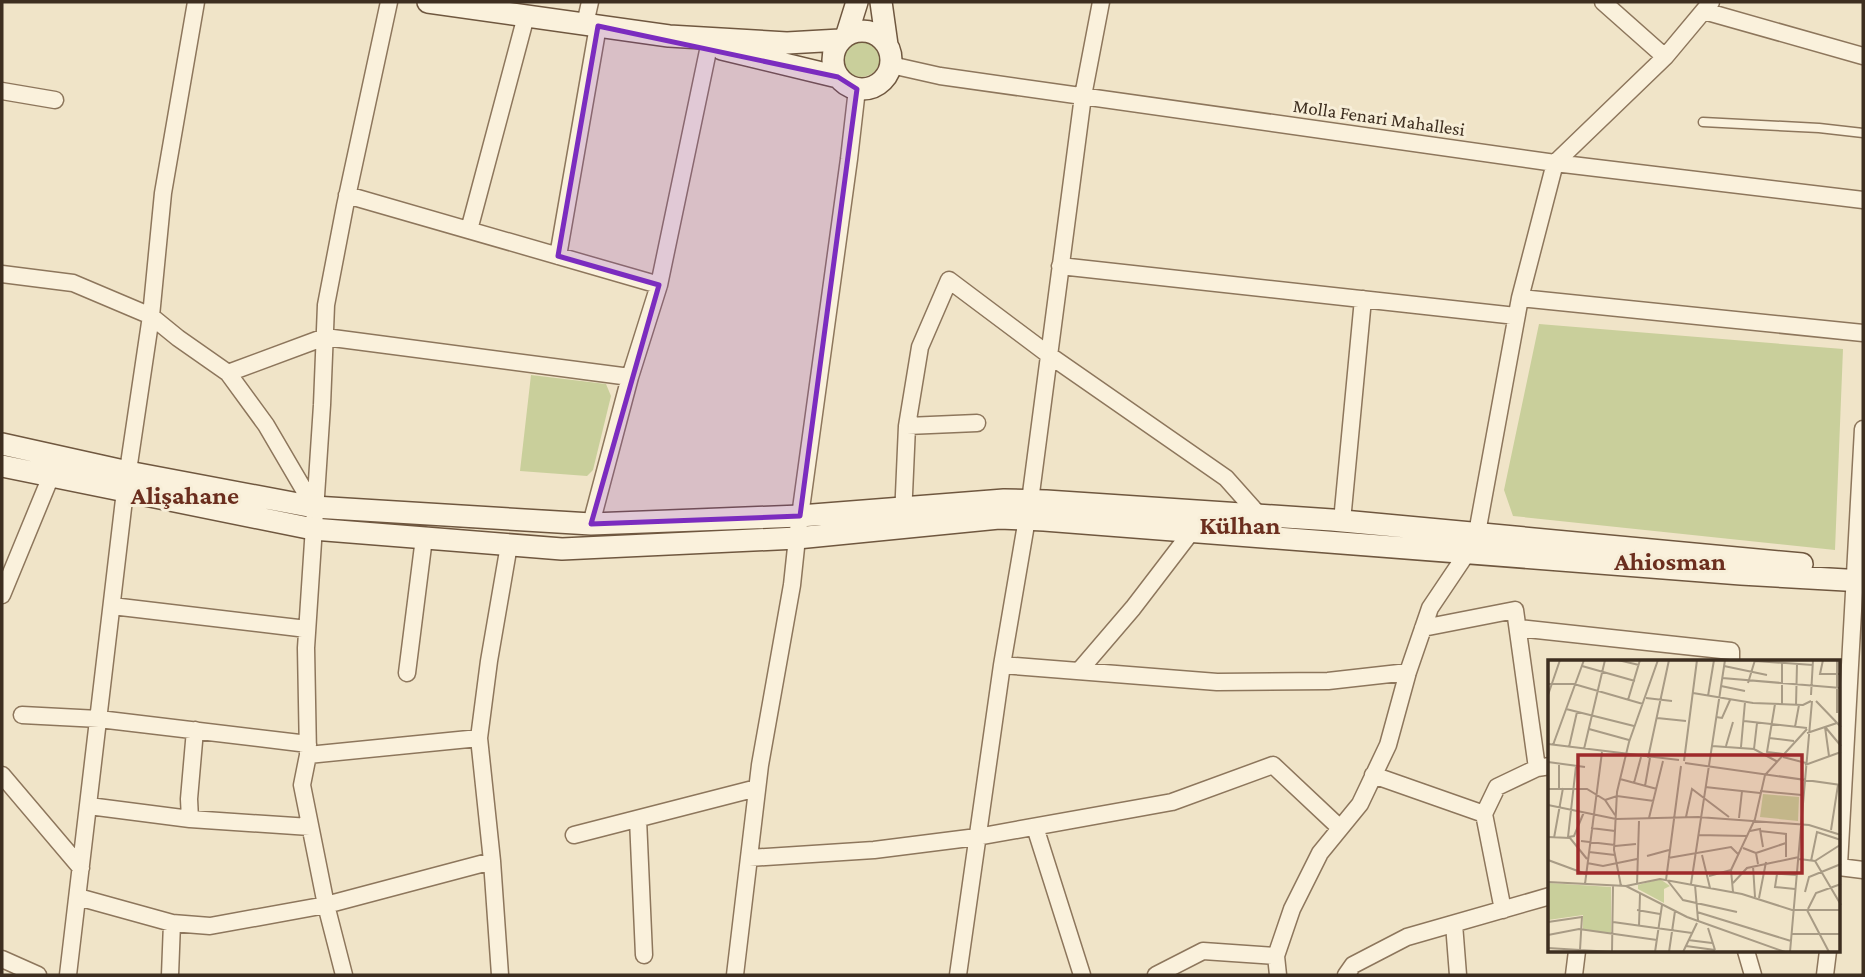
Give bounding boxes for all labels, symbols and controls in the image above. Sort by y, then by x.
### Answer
street label: Molla Fenari Mahallesi [1292,95,1466,140]
district label: Alişahane [130,481,239,510]
district label: Külhan [1200,511,1281,540]
district label: Ahiosman [1613,547,1726,576]
inset map [1548,660,1840,953]

